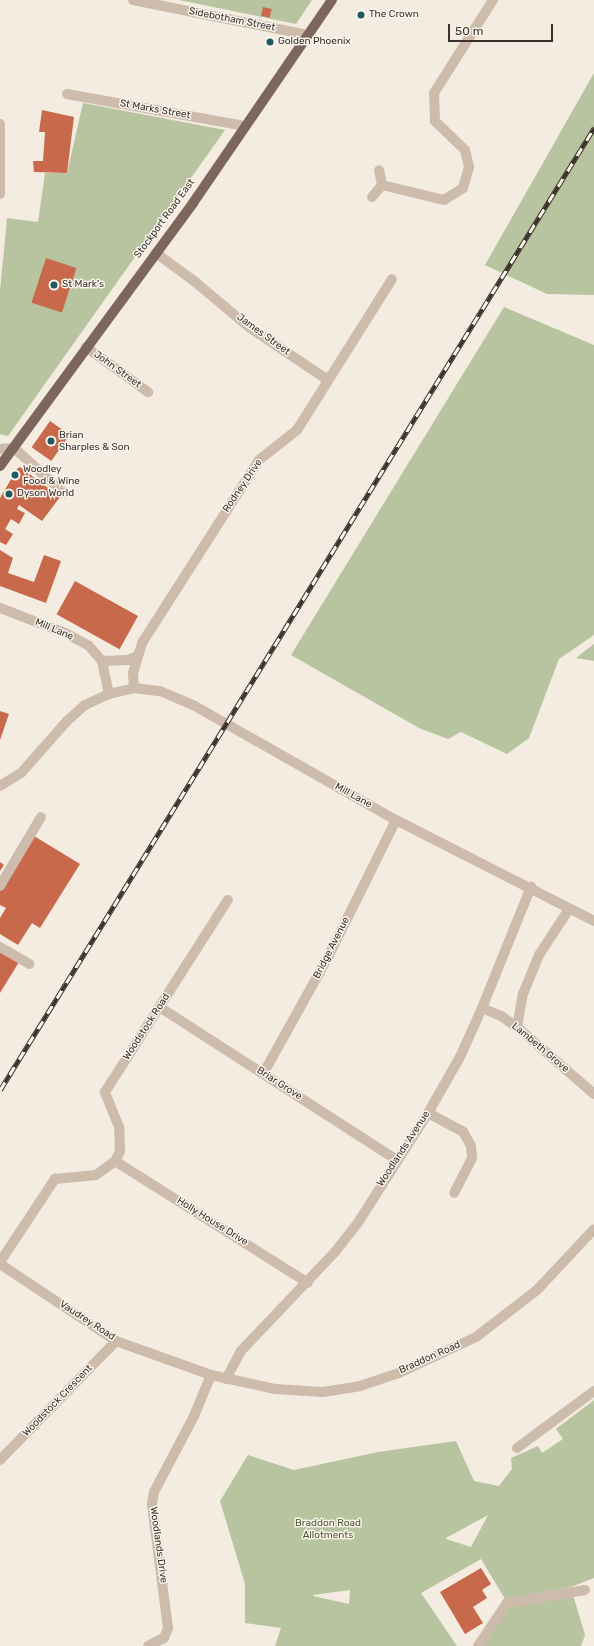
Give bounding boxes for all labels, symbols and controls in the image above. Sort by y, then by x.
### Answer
street label: Sidebotham Street [188,6,276,34]
place label: The Crown [369,9,419,21]
marker: The Crown [356,10,366,20]
scale bar [450,16,555,42]
text: 50 m [455,24,483,38]
place label: Golden Phoenix [278,36,351,48]
marker: Golden Phoenix [265,37,275,47]
street label: St Marks Street [119,98,191,122]
street label: Stockport Road East [132,177,198,261]
place label: St Mark's [62,279,104,291]
marker: St Mark's [49,280,59,290]
street label: James Street [234,312,292,358]
street label: John Street [91,349,143,391]
place label: Brian Sharples & Son [59,429,130,452]
marker: Brian Sharples & Son [46,436,56,446]
street label: Rodney Drive [221,457,265,515]
place label: Woodley Food & Wine [23,463,80,486]
marker: Woodley Food & Wine [10,470,20,480]
place label: Dyson World [17,488,74,500]
marker: Dyson World [4,489,14,499]
street label: Mill Lane [33,617,75,643]
street label: Mill Lane [332,781,374,811]
street label: Bridge Avenue [311,915,353,981]
street label: Woodstock Road [121,992,173,1062]
street label: Lambeth Grove [509,1021,571,1075]
street label: Briar Grove [254,1065,304,1103]
street label: Woodlands Avenue [375,1109,433,1189]
street label: Holly House Drive [174,1195,250,1249]
street label: Vaudrey Road [57,1298,117,1344]
street label: Braddon Road [398,1339,462,1377]
street label: Woodstock Crescent [21,1363,95,1439]
street label: Woodlands Drive [147,1506,169,1584]
park label: Braddon Road Allotments [295,1517,361,1540]

